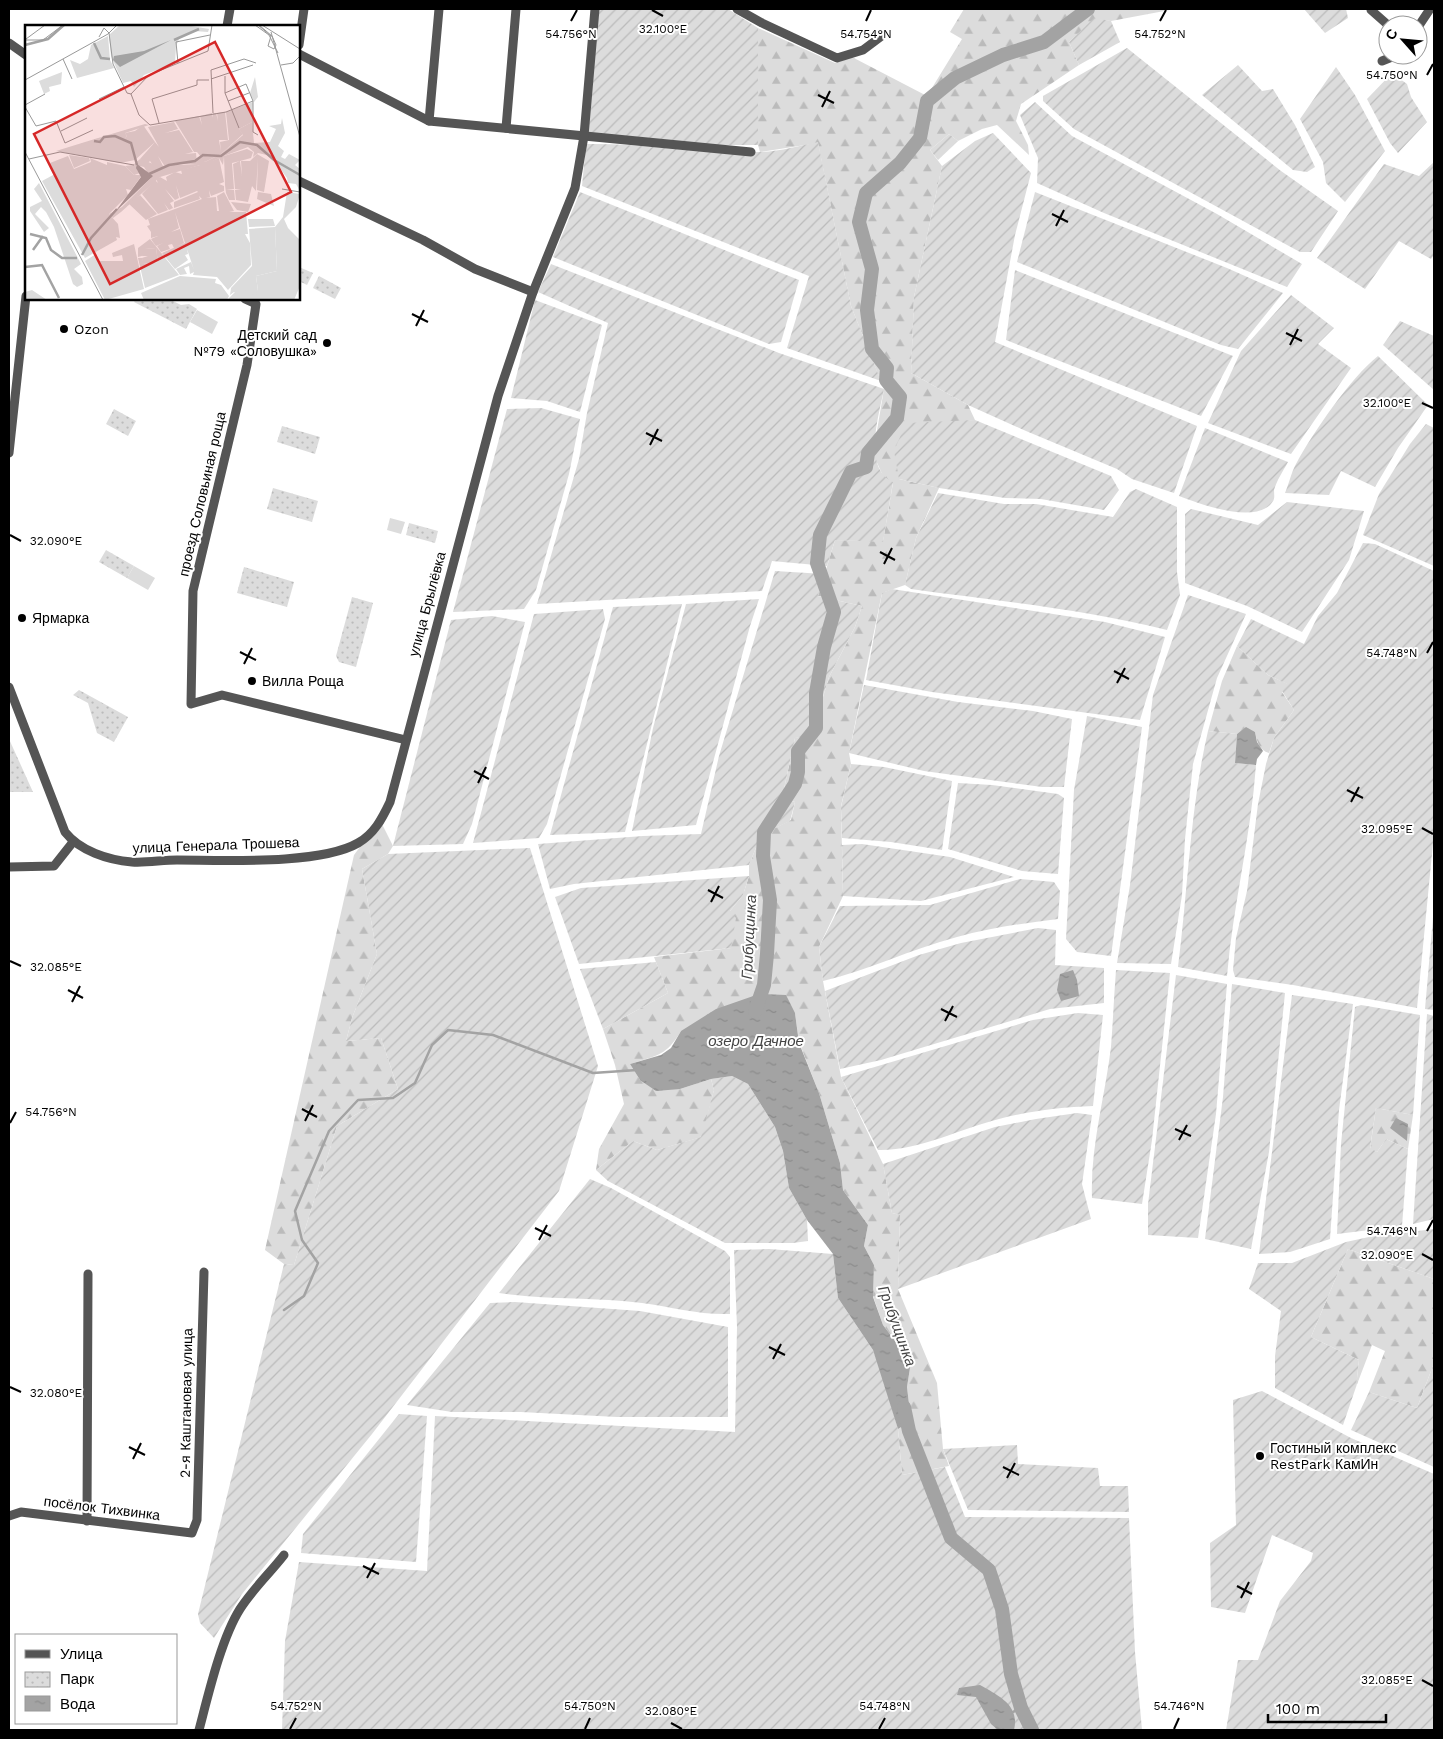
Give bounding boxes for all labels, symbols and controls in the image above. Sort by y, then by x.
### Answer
north arrow [1378,15,1428,65]
text: 32.100°E [639,22,688,36]
inset map [25,25,300,300]
text: С [1382,26,1401,42]
text: 54.756°N [545,27,597,41]
text: 54.754°N [840,27,892,41]
text: 54.752°N [1134,27,1186,41]
text: 54.750°N [1366,68,1418,82]
place label: Ozon [74,321,109,337]
marker: Ozon [58,323,70,335]
place label: Детский сад №79 «Соловушка» [193,327,317,359]
marker: Детский сад №79 «Соловушка» [321,337,333,349]
text: 32.100°E [1363,396,1412,410]
street label: проезд Соловьиная роща [175,410,229,578]
text: 32.090°E [30,534,83,548]
street label: улица Брылёвка [405,550,449,658]
place label: Ярмарка [32,610,90,626]
marker: Ярмарка [16,612,28,624]
text: 54.748°N [1366,646,1418,660]
place label: Вилла Роща [262,673,344,689]
marker: Вилла Роща [246,675,258,687]
text: 32.095°E [1361,822,1413,836]
street label: улица Генерала Трошева [132,834,300,856]
water label: Грибущинка [738,894,760,980]
text: 32.085°E [30,960,82,974]
water label: озеро Дачное [708,1032,804,1050]
text: 54.756°N [25,1105,77,1119]
text: 54.746°N [1366,1224,1418,1238]
text: 32.090°E [1361,1248,1414,1262]
water label: Грибущинка [874,1283,920,1369]
street label: 2-я Каштановая улица [177,1328,195,1478]
text: 32.080°E [30,1386,83,1400]
place label: Гостиный комплекс RestPark КамИн [1270,1440,1397,1472]
marker: Гостиный комплекс RestPark КамИн [1254,1450,1266,1462]
street label: посёлок Тихвинка [43,1493,161,1523]
legend [15,1634,178,1724]
text: Улица [60,1645,103,1663]
text: Парк [60,1670,94,1688]
text: 32.085°E [1361,1673,1413,1687]
scale bar [1268,1692,1386,1724]
text: Вода [60,1695,96,1713]
text: 54.752°N [270,1699,322,1713]
text: 54.750°N [564,1699,616,1713]
text: 54.748°N [859,1699,911,1713]
text: 54.746°N [1153,1699,1205,1713]
text: 100 m [1276,1700,1320,1718]
text: 32.080°E [645,1704,698,1718]

